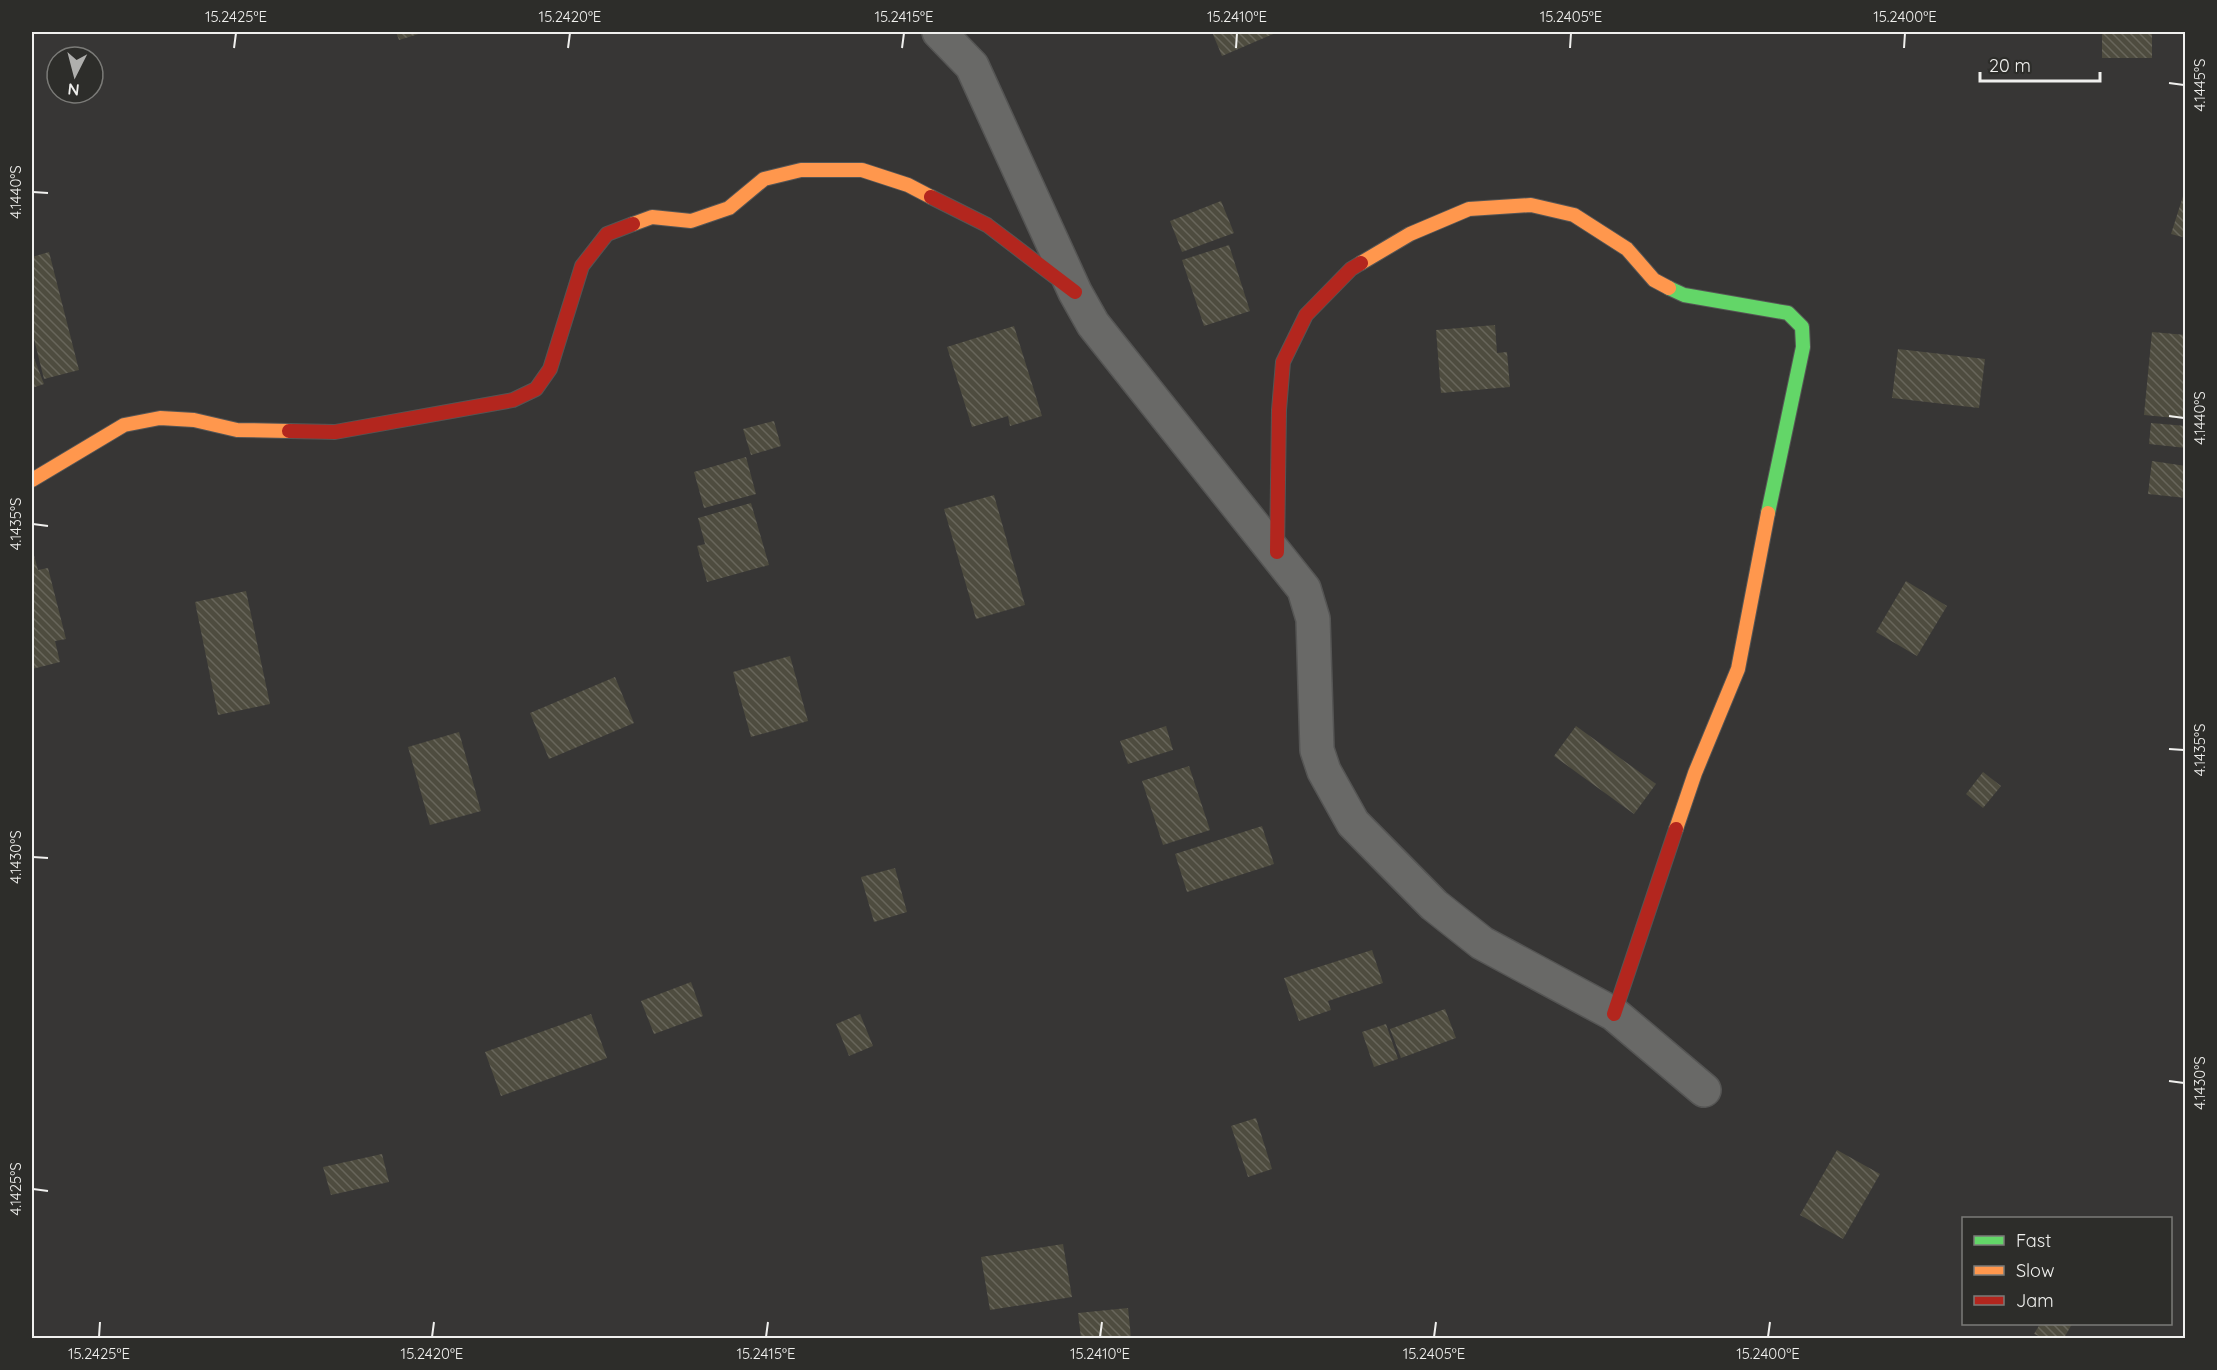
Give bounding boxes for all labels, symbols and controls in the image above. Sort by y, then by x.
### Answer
text: 15.2425°E [205,7,267,26]
text: 15.2420°E [539,7,601,26]
text: 15.2415°E [874,7,934,26]
text: 15.2410°E [1207,7,1267,26]
text: 15.2405°E [1540,7,1602,26]
text: 15.2400°E [1873,7,1937,26]
north arrow [45,45,105,105]
scale bar [1980,45,2100,83]
text: 20 m [1989,54,2031,77]
text: 4.1445°S [2190,59,2209,111]
text: N [67,79,80,100]
text: 4.1440°S [6,165,25,219]
text: 4.1440°S [2190,391,2209,445]
text: 4.1435°S [6,498,25,550]
text: 4.1435°S [2190,724,2209,776]
text: 4.1430°S [6,830,25,884]
text: 4.1430°S [2190,1056,2209,1110]
text: 4.1425°S [6,1162,25,1216]
legend [1962,1217,2172,1325]
text: Fast [2016,1229,2051,1252]
text: Slow [2016,1259,2054,1282]
text: Jam [2016,1289,2054,1312]
text: 15.2425°E [68,1344,130,1363]
text: 15.2420°E [401,1344,463,1363]
text: 15.2415°E [736,1344,796,1363]
text: 15.2410°E [1070,1344,1130,1363]
text: 15.2405°E [1403,1344,1465,1363]
text: 15.2400°E [1736,1344,1800,1363]

